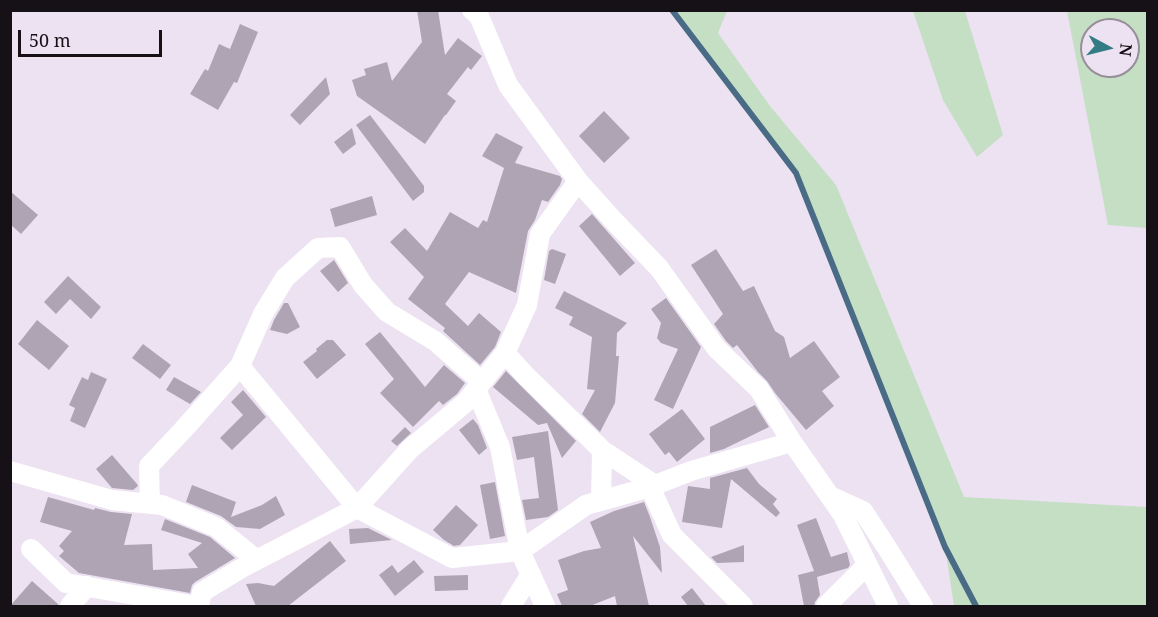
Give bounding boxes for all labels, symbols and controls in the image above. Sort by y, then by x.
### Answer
scale bar [21,18,165,56]
north arrow [1080,18,1140,78]
text: 50 m [29,28,71,52]
text: N [1114,42,1138,58]

